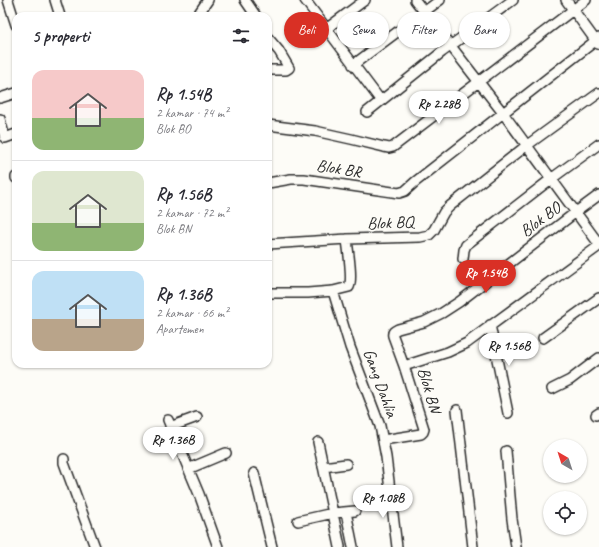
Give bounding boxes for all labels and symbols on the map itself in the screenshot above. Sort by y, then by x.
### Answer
pin: Rp 2.28B [398,91,480,125]
street label: Blok BR [315,155,364,183]
street label: Blok BO [516,196,567,241]
street label: Blok BQ [367,211,416,234]
pin: Rp 1.54B [445,260,527,294]
pin: Rp 1.56B [468,333,550,367]
street label: Gang Dahlia [358,346,403,422]
street label: Blok BN [413,365,447,418]
pin: Rp 1.36B [132,427,214,461]
north arrow [543,439,587,483]
pin: Rp 1.08B [342,485,424,519]

